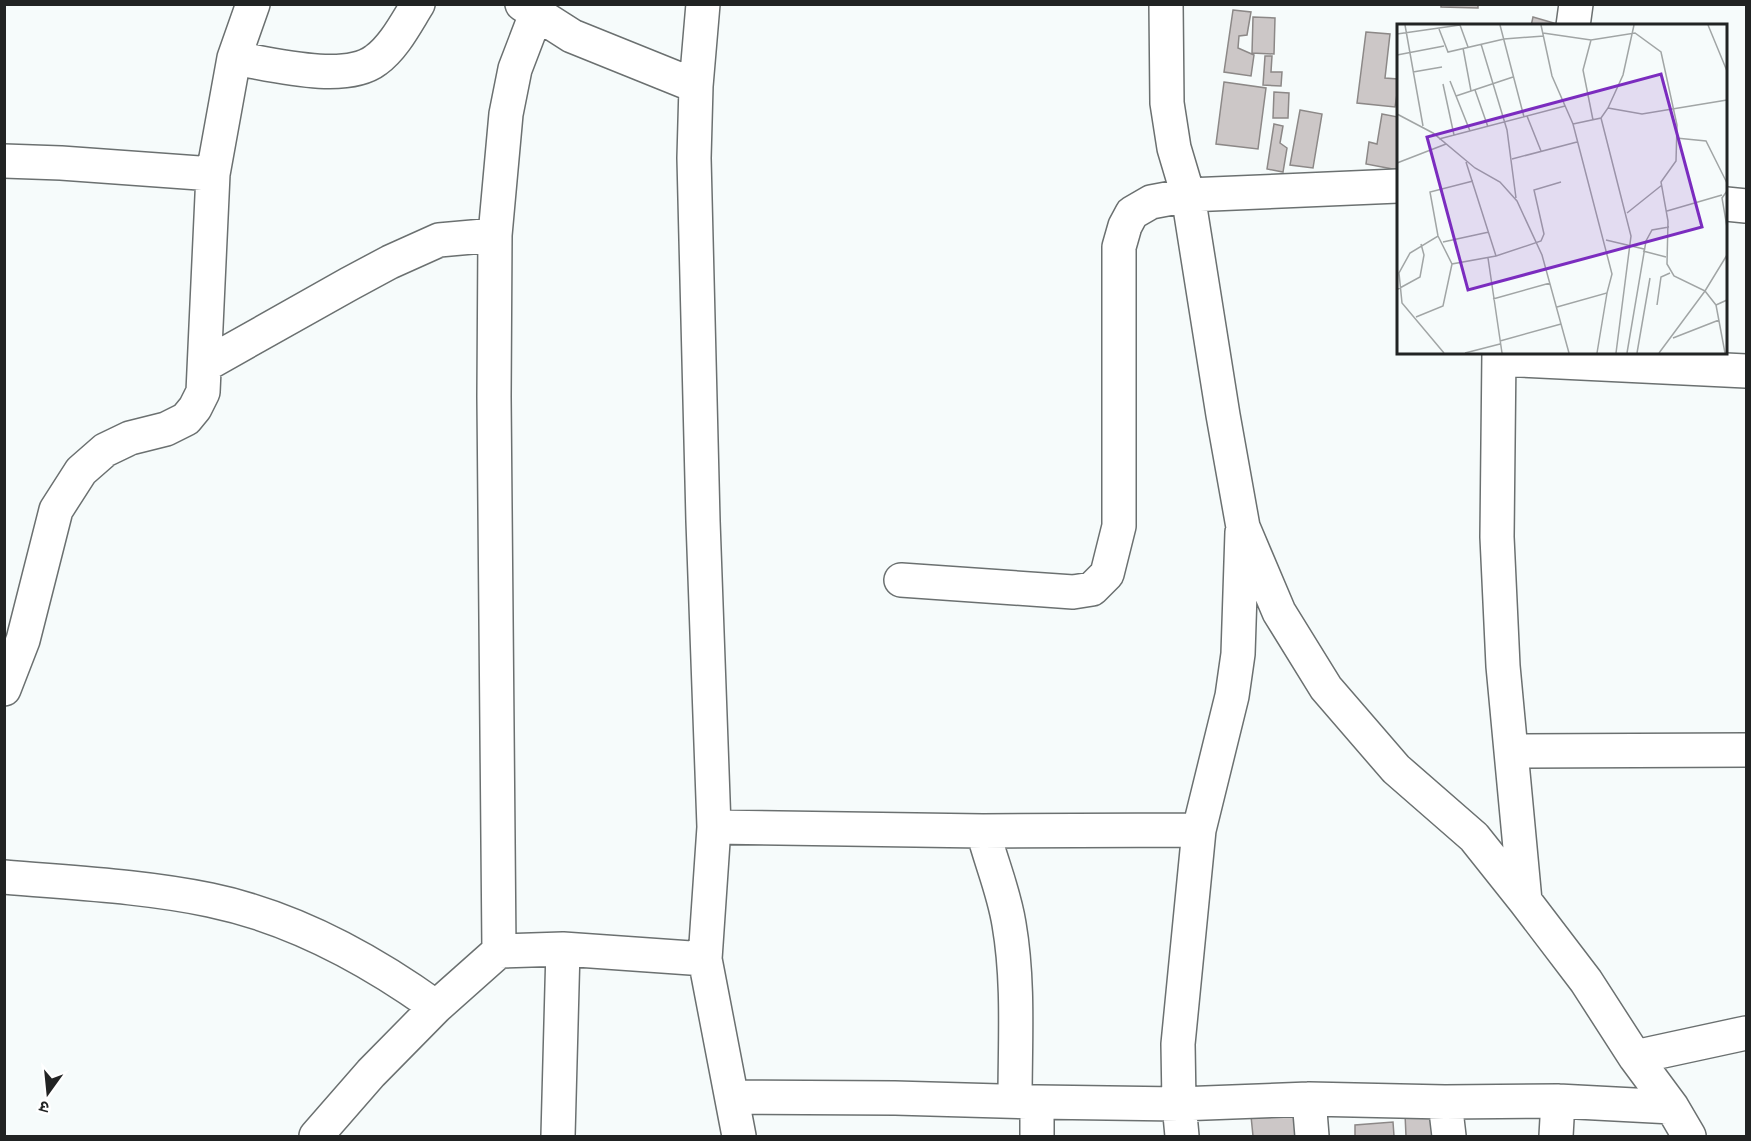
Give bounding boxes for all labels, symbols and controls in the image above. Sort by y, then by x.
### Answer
inset map [1397,24,1727,354]
north arrow [18,1063,78,1123]
text: उ [36,1095,51,1119]

